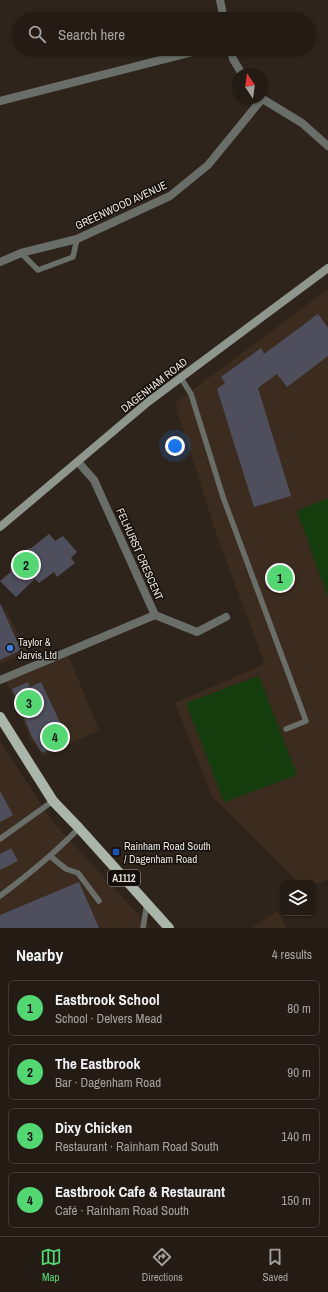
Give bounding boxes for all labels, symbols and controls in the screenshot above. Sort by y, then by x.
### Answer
search box [12,12,316,56]
icon: search [26,23,48,45]
text: Search here [58,24,125,45]
north arrow [232,68,268,104]
street label: GREENWOOD AVENUE [73,178,169,232]
street label: DAGENHAM ROAD [118,355,190,415]
your location [165,436,185,456]
street label: FELHURST CRESCENT [113,506,167,603]
pin: 2 [13,550,39,580]
pin: 1 [267,563,293,593]
place label: Taylor & Jarvis Ltd [18,635,57,662]
marker: Taylor & Jarvis Ltd [5,643,15,653]
pin: 3 [16,688,42,718]
pin: 4 [42,722,68,752]
place label: Rainham Road South / Dagenham Road [124,839,211,866]
marker: Rainham Road South / Dagenham Road [111,847,121,857]
road number: A1112 [108,870,140,886]
map controls [280,880,316,916]
button: layers [280,880,316,916]
text: Nearby [16,943,63,966]
text: 4 results [272,946,312,963]
text: Eastbrook School [55,989,160,1010]
text: 1 [27,1000,33,1017]
text: 80 m [287,1000,311,1017]
text: School · Delvers Mead [55,1010,162,1027]
text: The Eastbrook [55,1053,140,1074]
text: 2 [27,1064,33,1081]
text: 90 m [287,1064,311,1081]
text: Bar · Dagenham Road [55,1074,161,1091]
text: Dixy Chicken [55,1117,132,1138]
text: 3 [27,1128,33,1145]
text: 140 m [281,1128,311,1145]
text: Restaurant · Rainham Road South [55,1138,219,1155]
text: Eastbrook Cafe & Restaurant [55,1181,225,1202]
text: 4 [27,1192,33,1209]
text: 150 m [281,1192,311,1209]
text: Café · Rainham Road South [55,1202,189,1219]
tab: Map [40,1246,62,1284]
tab: Directions [142,1246,183,1284]
tab: Saved [263,1246,288,1284]

